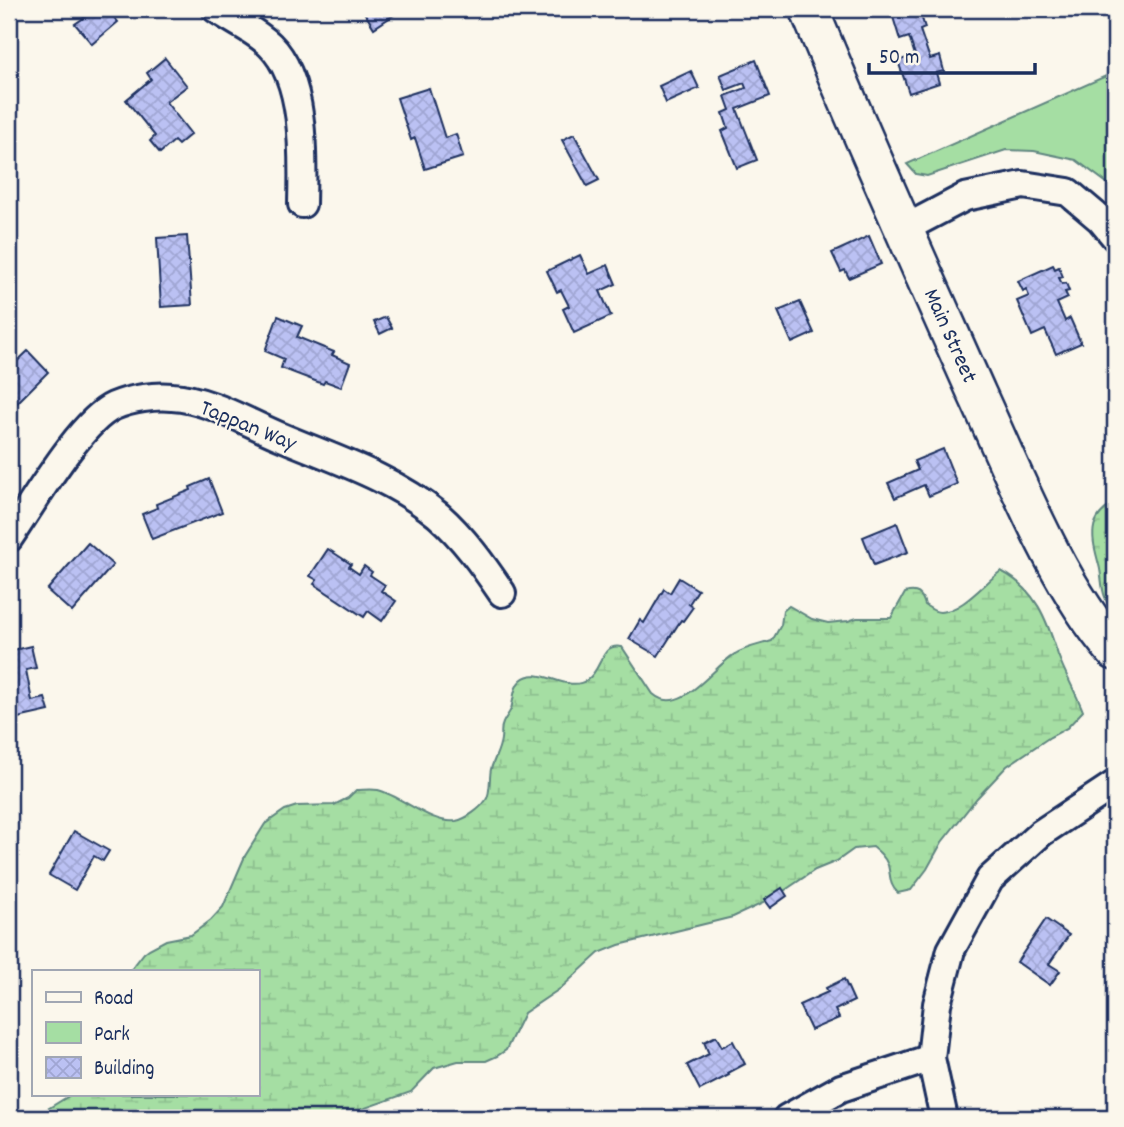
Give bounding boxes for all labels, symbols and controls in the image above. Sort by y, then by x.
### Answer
scale bar [869,32,1035,76]
text: 50 m [879,44,919,74]
street label: Main Street [913,284,984,389]
street label: Tappan Way [195,393,301,462]
legend [32,970,259,1096]
text: Road [94,985,133,1015]
text: Park [94,1021,130,1051]
text: Building [94,1055,154,1085]

